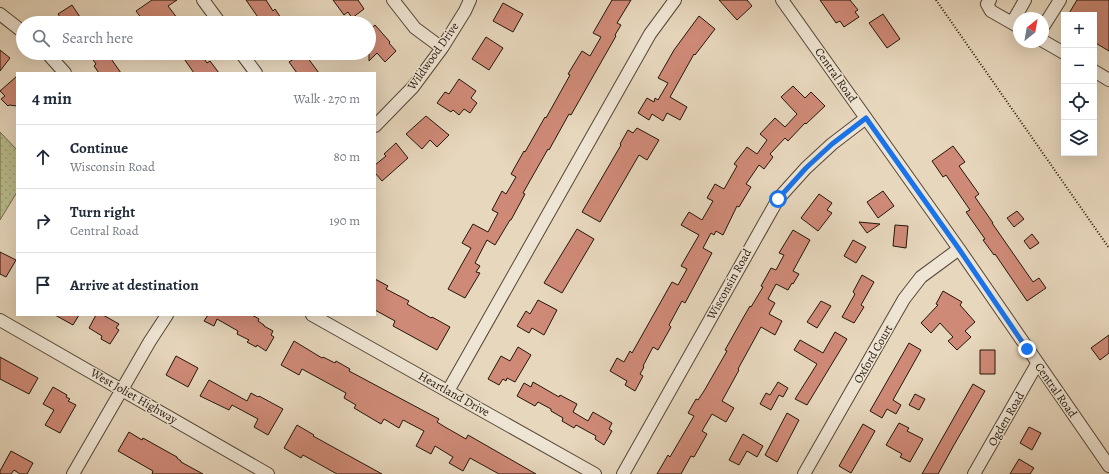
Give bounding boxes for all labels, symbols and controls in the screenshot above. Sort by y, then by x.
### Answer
north arrow [1013,12,1049,48]
map controls [1061,12,1097,156]
button: + [1061,12,1097,48]
search box [16,16,376,60]
street label: Wildwood Drive [403,19,462,94]
icon: search [30,27,52,49]
text: Search here [62,28,133,48]
street label: Central Road [811,44,861,106]
button: − [1061,48,1097,84]
button: locate [1061,84,1097,120]
text: 4 min [32,87,72,110]
text: Walk · 270 m [294,90,360,107]
button: layers [1061,120,1097,156]
text: Continue [70,138,128,158]
icon: ahead [32,146,54,168]
text: 80 m [333,148,360,165]
text: Wisconsin Road [70,158,155,175]
route start [769,190,787,208]
text: Turn right [70,202,135,222]
icon: right [32,210,54,232]
text: 190 m [329,212,360,229]
text: Central Road [70,222,139,239]
street label: Wisconsin Road [702,245,755,323]
icon: arrive [32,274,54,296]
text: Arrive at destination [70,275,199,295]
street label: Oxford Court [850,322,896,386]
route end [1018,340,1036,358]
street label: Central Road [1031,359,1081,421]
street label: West Joliet Highway [87,364,181,428]
street label: Heartland Drive [415,368,493,420]
street label: Ogden Road [984,389,1028,449]

